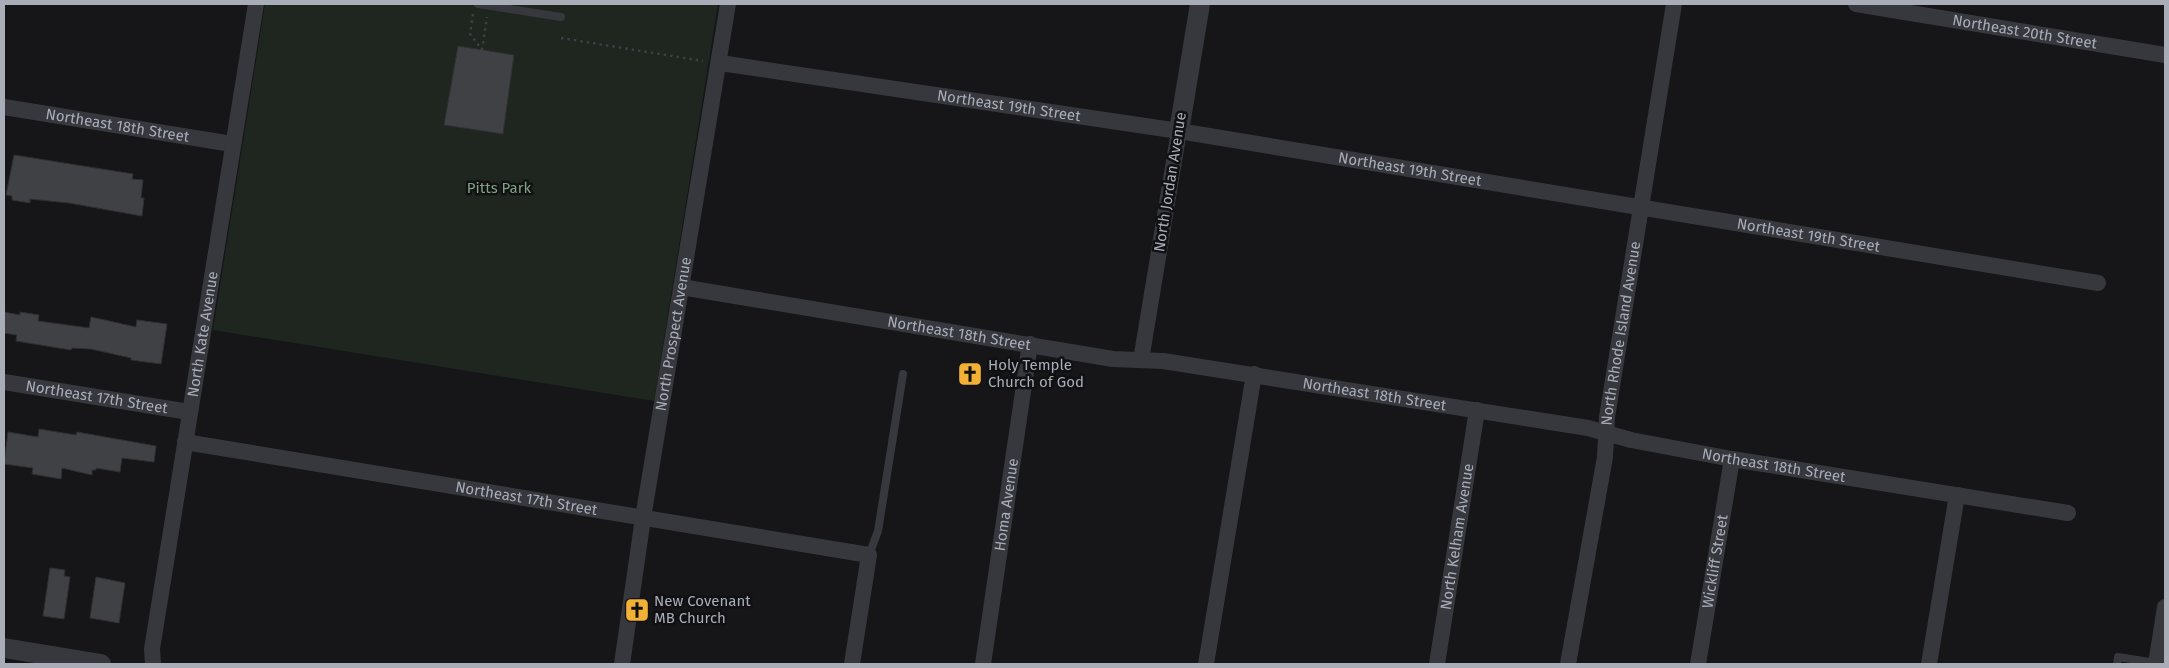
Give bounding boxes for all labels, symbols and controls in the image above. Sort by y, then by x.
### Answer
street label: Northeast 20th Street [1951,11,2099,53]
street label: Northeast 19th Street [936,86,1082,125]
street label: Northeast 18th Street [44,105,191,146]
street label: North Jordan Avenue [1150,111,1190,253]
street label: Northeast 19th Street [1337,148,1483,190]
park label: Pitts Park [467,179,531,197]
street label: Northeast 19th Street [1736,214,1882,256]
street label: North Rhode Island Avenue [1598,240,1644,426]
street label: North Prospect Avenue [652,256,695,412]
street label: North Kate Avenue [184,270,222,398]
street label: Northeast 18th Street [886,313,1033,354]
place label: Holy Temple Church of God [988,356,1084,391]
church icon: Holy Temple Church of God [957,361,983,387]
street label: Northeast 18th Street [1301,374,1448,415]
street label: Northeast 17th Street [24,377,170,418]
street label: Northeast 18th Street [1701,445,1847,486]
street label: Homa Avenue [991,457,1022,552]
street label: North Kelham Avenue [1437,462,1477,611]
street label: Northeast 17th Street [454,478,599,519]
street label: Wickliff Street [1698,513,1732,610]
place label: New Covenant MB Church [654,592,751,627]
church icon: New Covenant MB Church [624,597,650,623]

